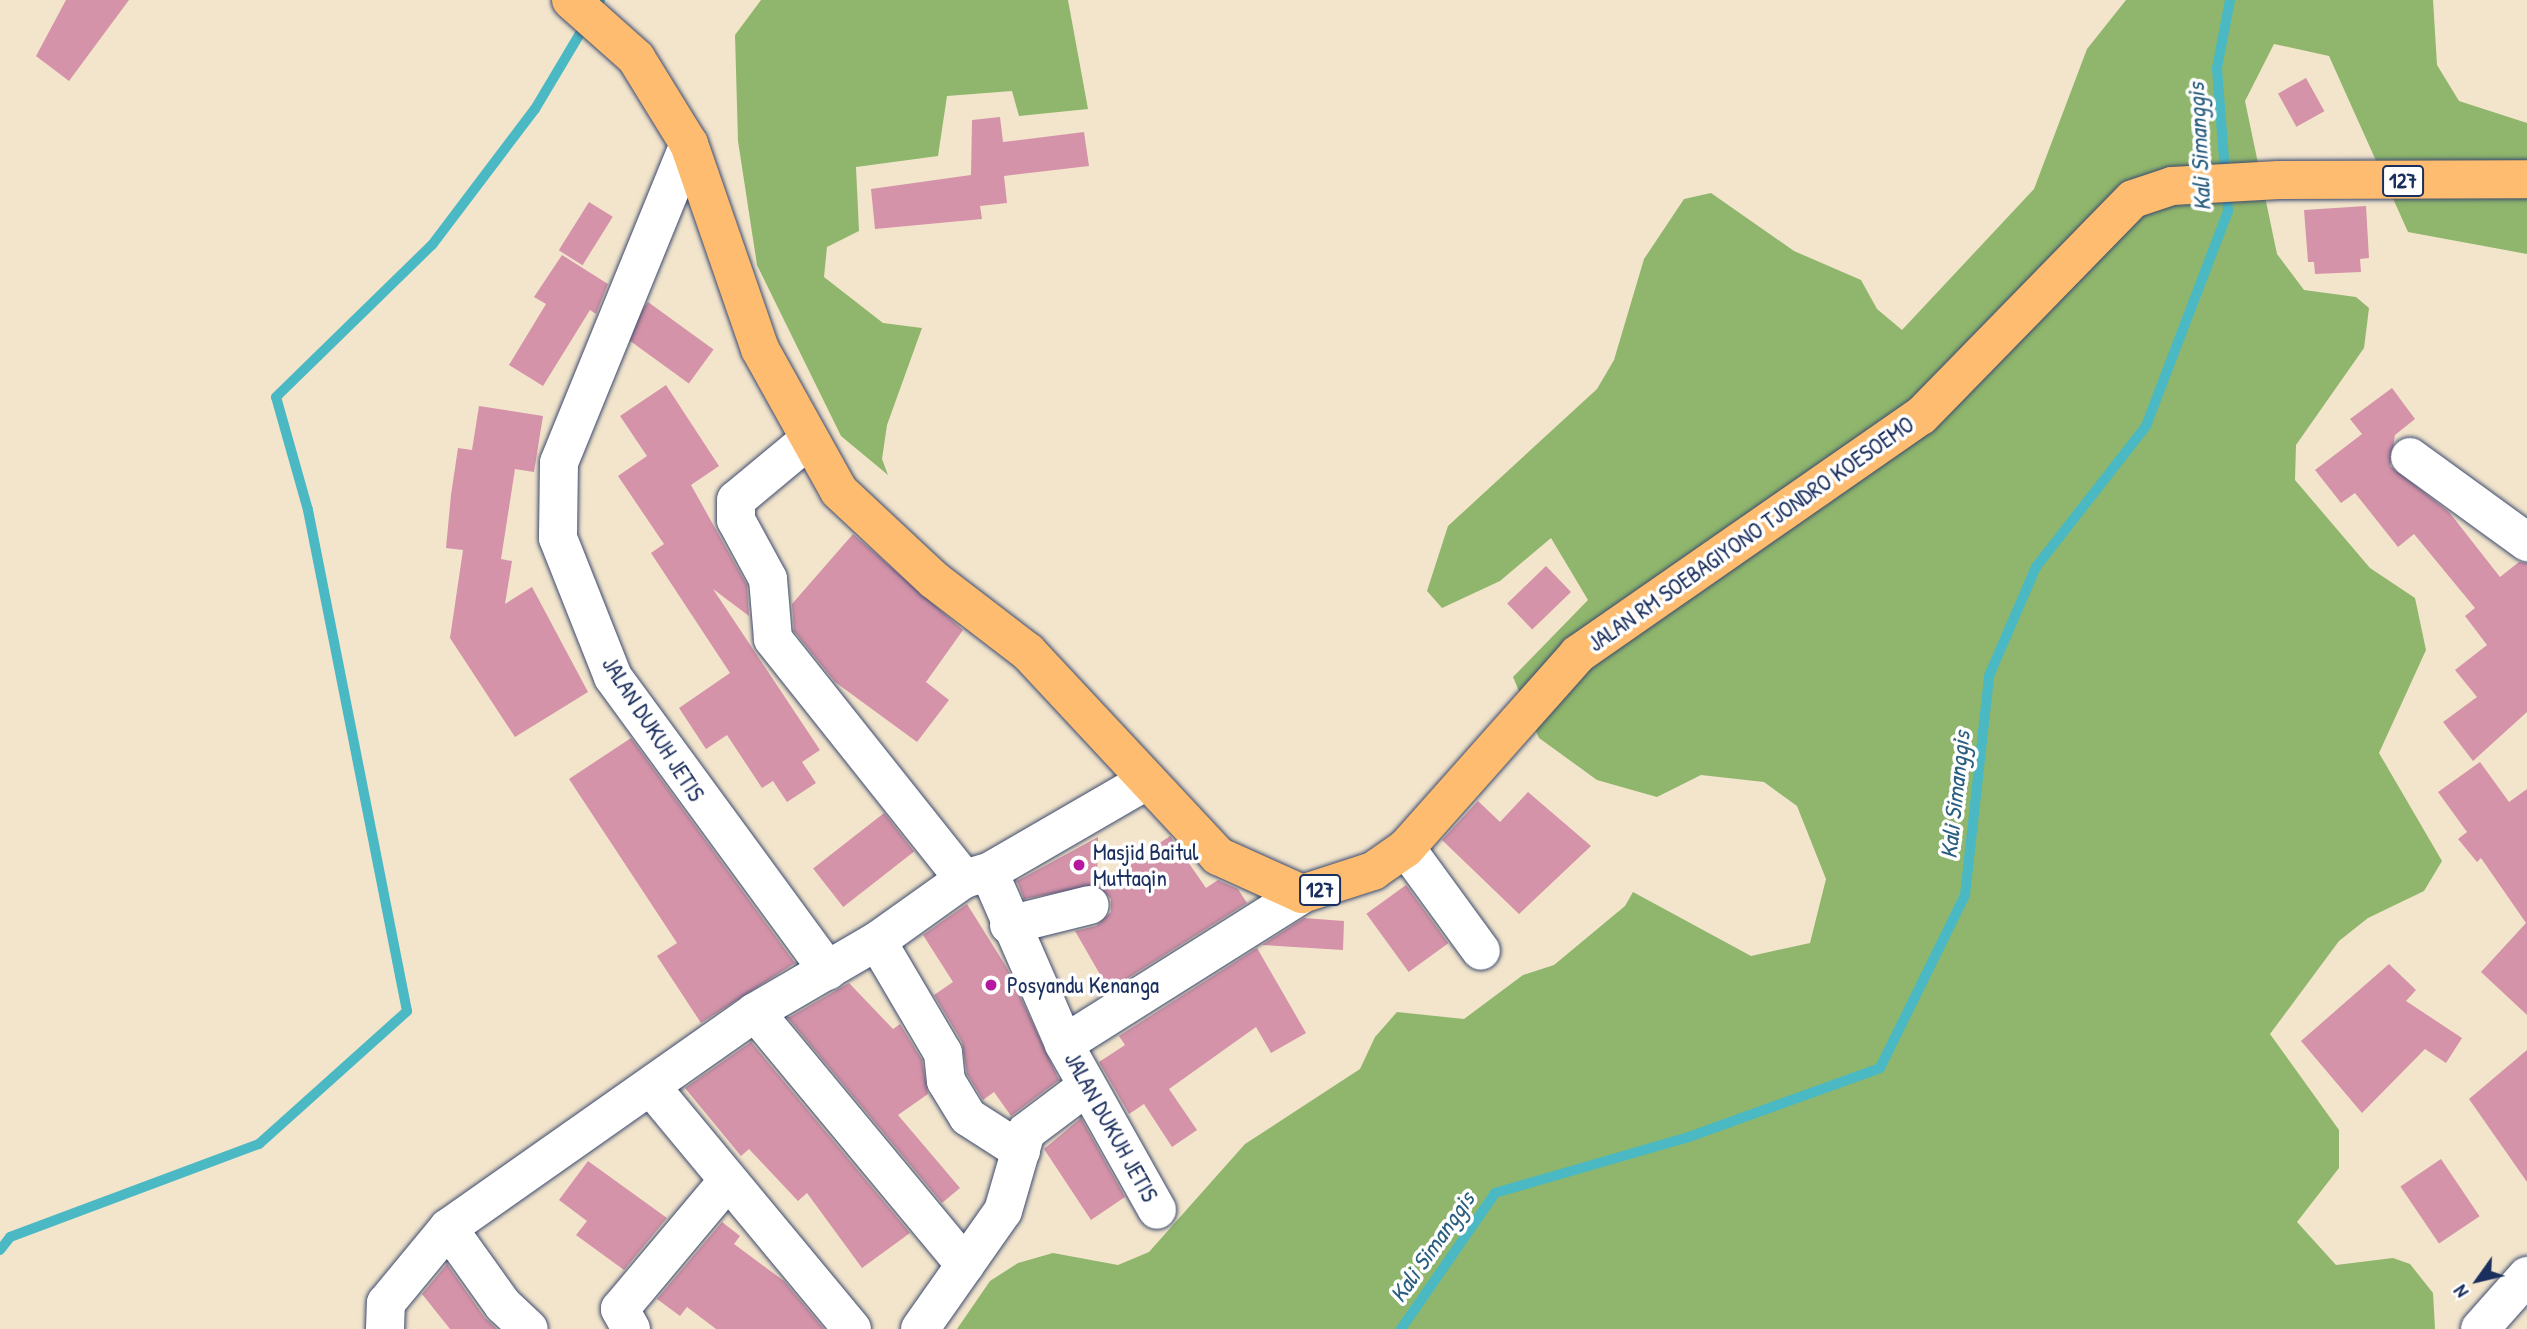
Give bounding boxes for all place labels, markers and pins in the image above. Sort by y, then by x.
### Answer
place label: Masjid Baitul Muttaqin [1093,838,1198,892]
marker: Masjid Baitul Muttaqin [1071,857,1087,873]
place label: Posyandu Kenanga [1007,971,1159,999]
marker: Posyandu Kenanga [981,975,1001,995]

